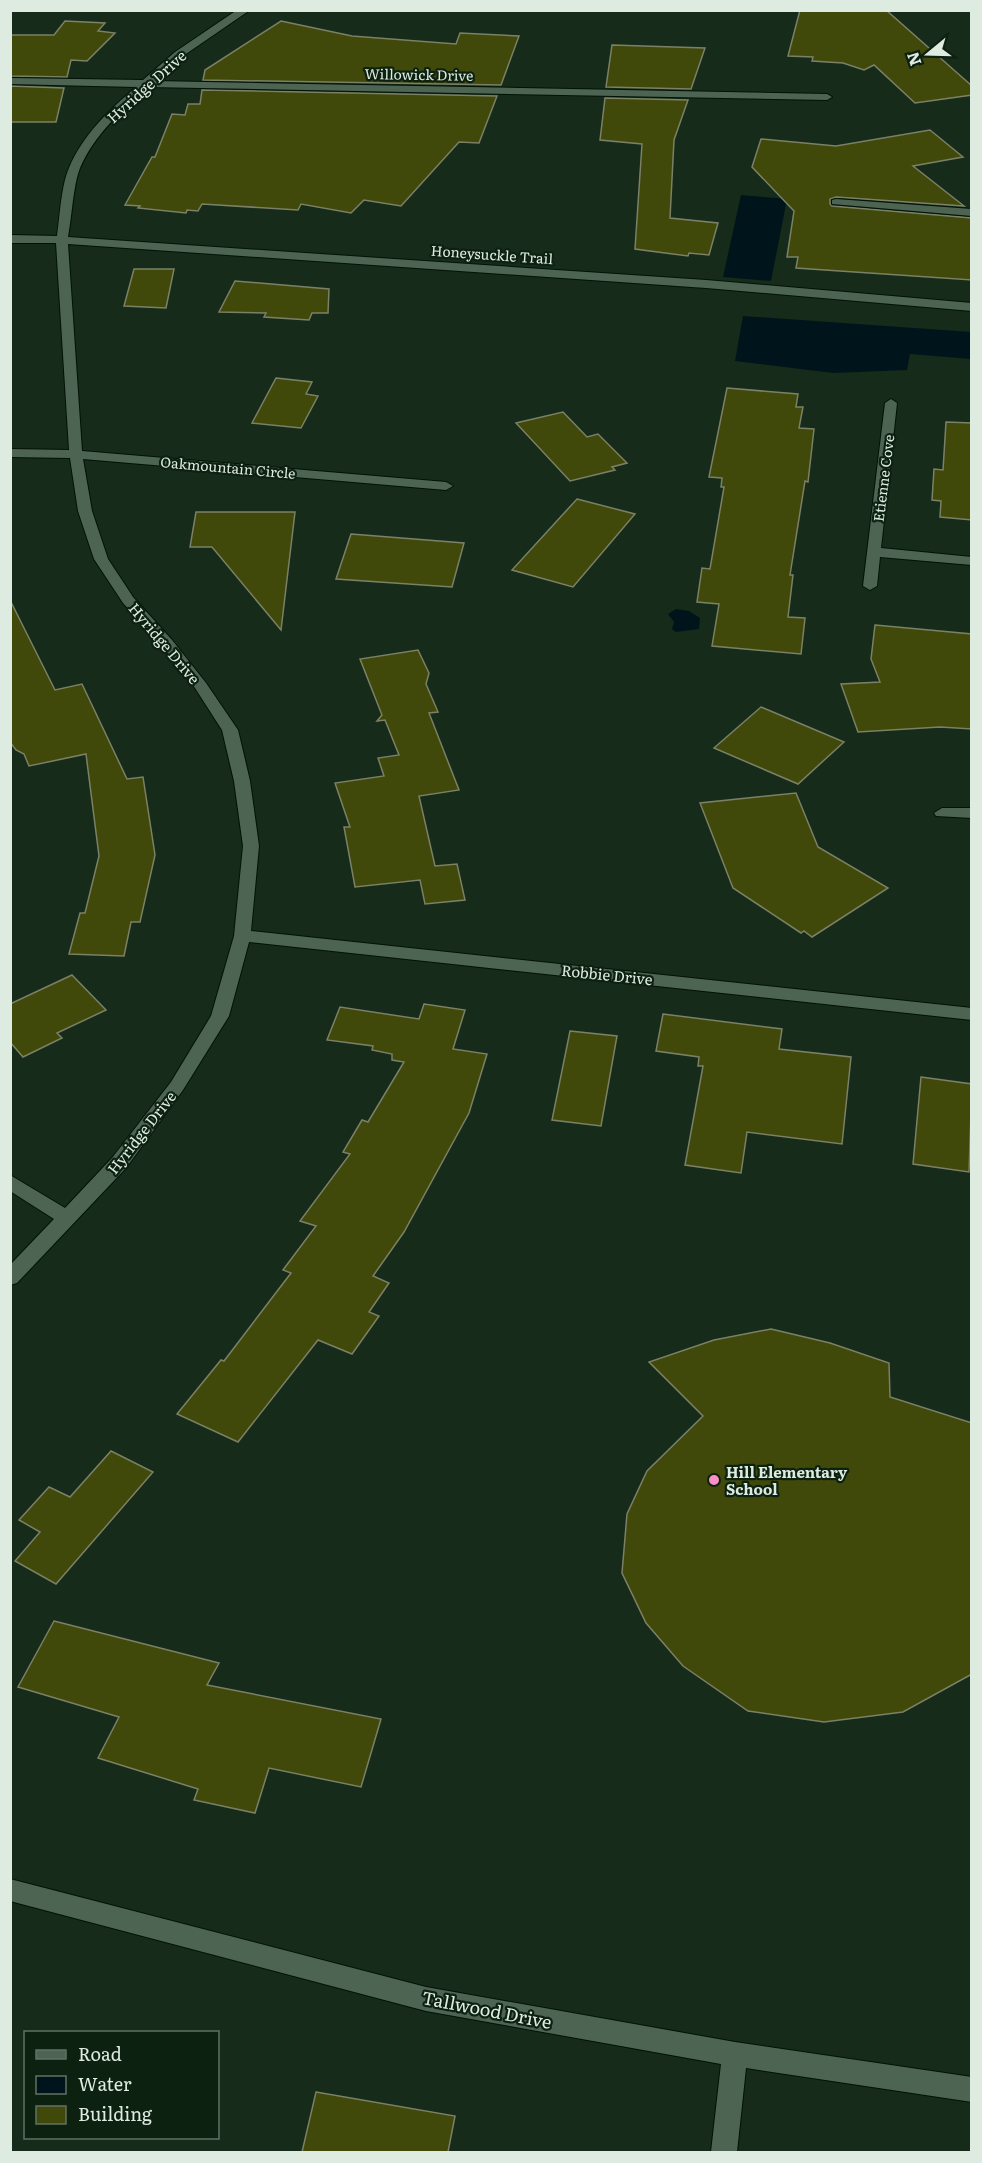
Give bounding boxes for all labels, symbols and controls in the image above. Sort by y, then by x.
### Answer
north arrow [898,24,958,84]
street label: Hyridge Drive [101,44,191,128]
text: N [899,49,926,69]
street label: Willowick Drive [364,63,474,85]
street label: Honeysuckle Trail [430,240,554,268]
street label: Etienne Cove [868,433,898,523]
street label: Oakmountain Circle [160,451,296,483]
street label: Hyridge Drive [124,597,206,689]
street label: Robbie Drive [560,958,654,990]
street label: Hyridge Drive [101,1085,181,1179]
place label: Hill Elementary School [726,1460,848,1500]
marker: Hill Elementary School [707,1473,721,1487]
street label: Tallwood Drive [420,1983,554,2035]
legend [24,2031,219,2139]
text: Road [78,2040,122,2067]
text: Water [78,2070,132,2097]
text: Building [78,2100,153,2127]

